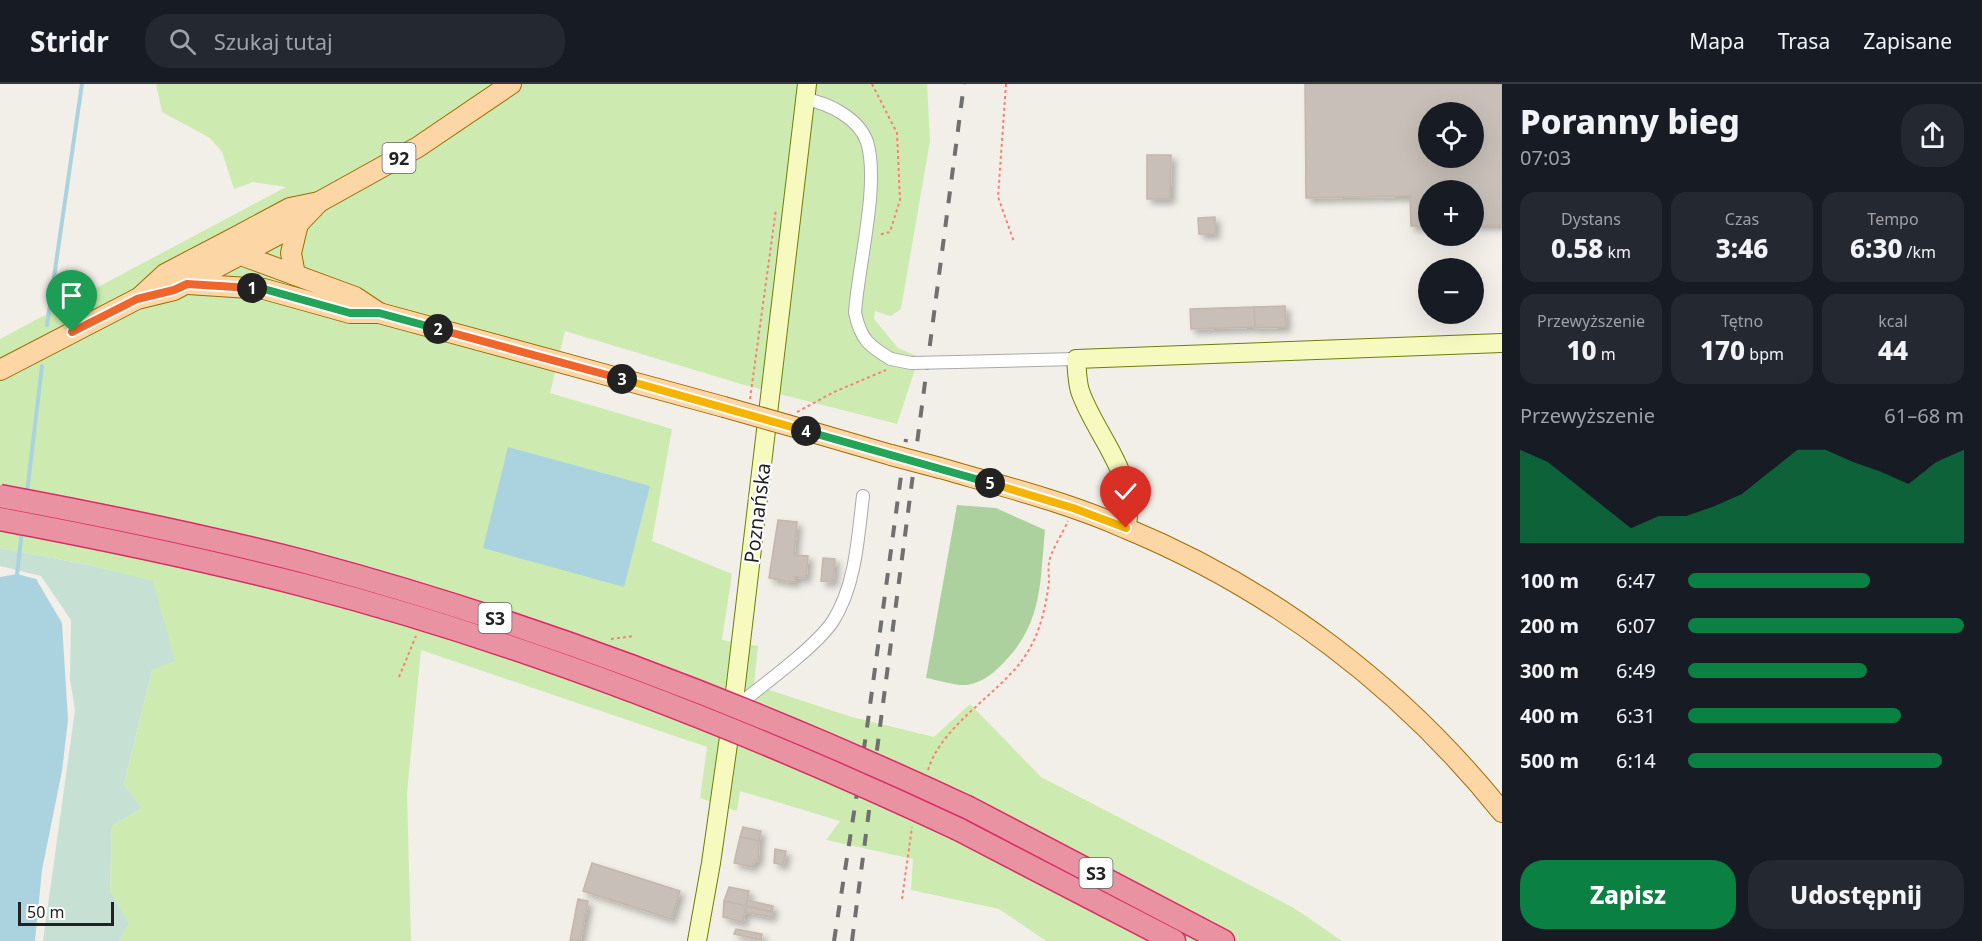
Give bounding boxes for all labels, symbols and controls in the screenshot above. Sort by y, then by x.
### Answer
search box [145,14,565,68]
text: Stridr [30,22,109,60]
icon: search [166,25,199,58]
text: Szukaj tutaj [214,26,333,56]
text: Mapa [1689,27,1745,55]
text: Trasa [1778,27,1830,55]
text: Zapisane [1863,27,1952,55]
text: Poranny bieg [1520,99,1740,144]
map controls [1418,102,1484,324]
button: locate [1418,102,1484,168]
button: share [1901,104,1964,167]
road number: 92 [382,143,416,173]
text: 07:03 [1520,144,1571,171]
button: + [1418,180,1484,246]
text: Dystans [1561,208,1621,230]
text: Czas [1725,208,1759,230]
text: Tempo [1867,208,1919,230]
text: 0.58 [1551,230,1603,266]
text: 3:46 [1716,230,1768,266]
text: 6:30 [1850,230,1902,266]
text: km [1603,241,1631,263]
text: /km [1902,241,1936,263]
button: − [1418,258,1484,324]
pin [46,270,97,332]
pin: 1 [237,273,267,303]
text: 1 [247,277,257,299]
icon: arrive [55,279,88,312]
text: Przewyższenie [1537,310,1645,332]
text: Tętno [1721,310,1763,332]
text: kcal [1878,310,1908,332]
pin: 2 [423,314,453,344]
text: 2 [433,318,443,340]
text: 10 [1566,332,1596,368]
text: 170 [1700,332,1745,368]
text: 44 [1878,332,1908,368]
text: m [1596,343,1616,365]
text: bpm [1745,343,1784,365]
pin: 3 [607,364,637,394]
text: 3 [617,368,627,390]
text: Przewyższenie [1520,402,1655,429]
text: 61–68 m [1884,402,1964,429]
pin: 4 [791,416,821,446]
text: 4 [801,420,811,442]
street label: Poznańska [737,461,777,565]
pin [1100,466,1151,528]
pin: 5 [975,468,1005,498]
text: 5 [985,472,995,494]
icon: check [1109,475,1142,508]
text: 100 m [1520,567,1579,594]
text: 6:47 [1616,567,1656,594]
road number: S3 [478,603,512,633]
text: 200 m [1520,612,1579,639]
text: 6:07 [1616,612,1656,639]
text: 300 m [1520,657,1579,684]
text: 6:49 [1616,657,1656,684]
text: 400 m [1520,702,1579,729]
text: 6:31 [1616,702,1656,729]
text: 500 m [1520,747,1579,774]
text: 6:14 [1616,747,1656,774]
road number: S3 [1080,858,1112,888]
button: Zapisz [1520,860,1736,929]
button: Udostępnij [1748,860,1964,929]
scale bar [18,899,114,926]
text: 50 m [27,901,64,923]

